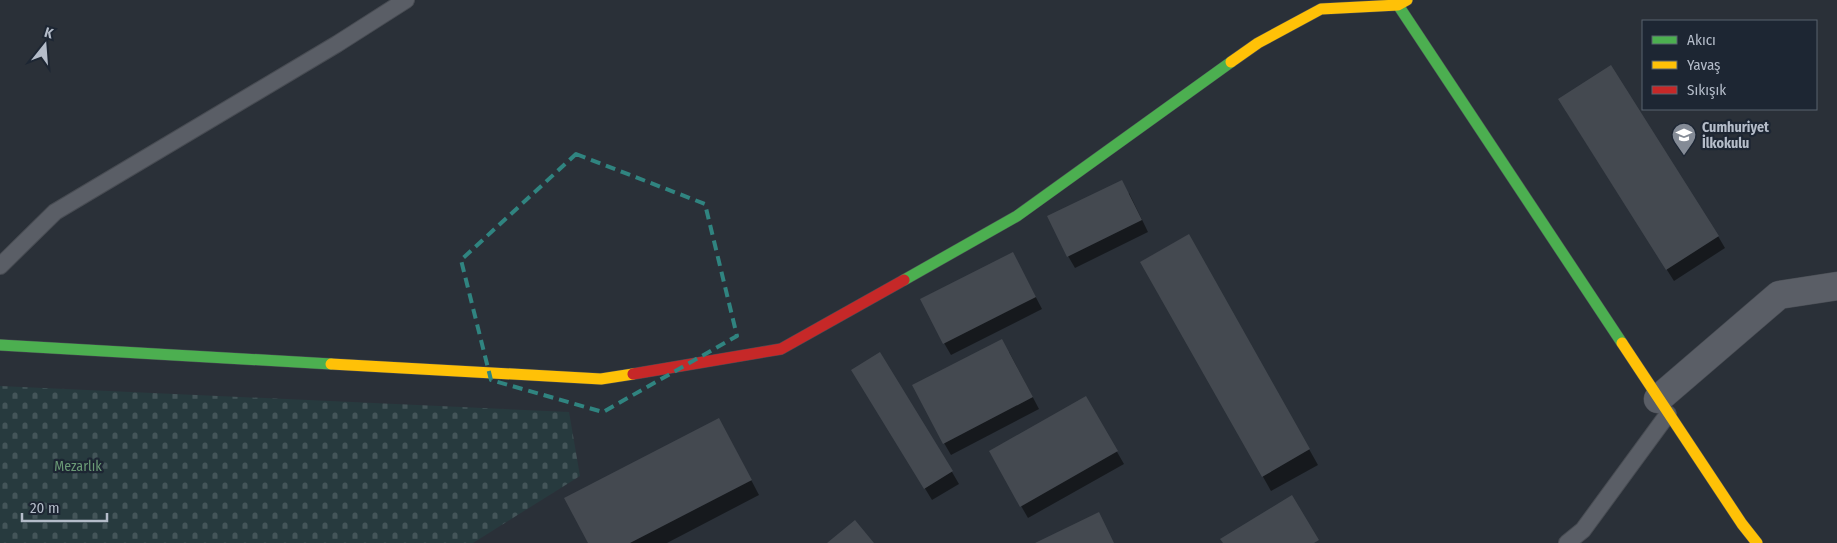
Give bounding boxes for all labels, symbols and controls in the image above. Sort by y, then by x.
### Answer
north arrow [20,20,70,70]
legend [1642,20,1817,110]
text: K [42,24,56,43]
text: Akıcı [1687,31,1716,49]
text: Yavaş [1687,56,1721,74]
text: Sıkışık [1687,81,1726,99]
place label: Cumhuriyet İlkokulu [1702,119,1770,152]
school or university icon: Cumhuriyet İlkokulu [1671,122,1697,156]
park label: Mezarlık [54,458,102,475]
scale bar [22,490,108,522]
text: 20 m [30,499,60,517]

